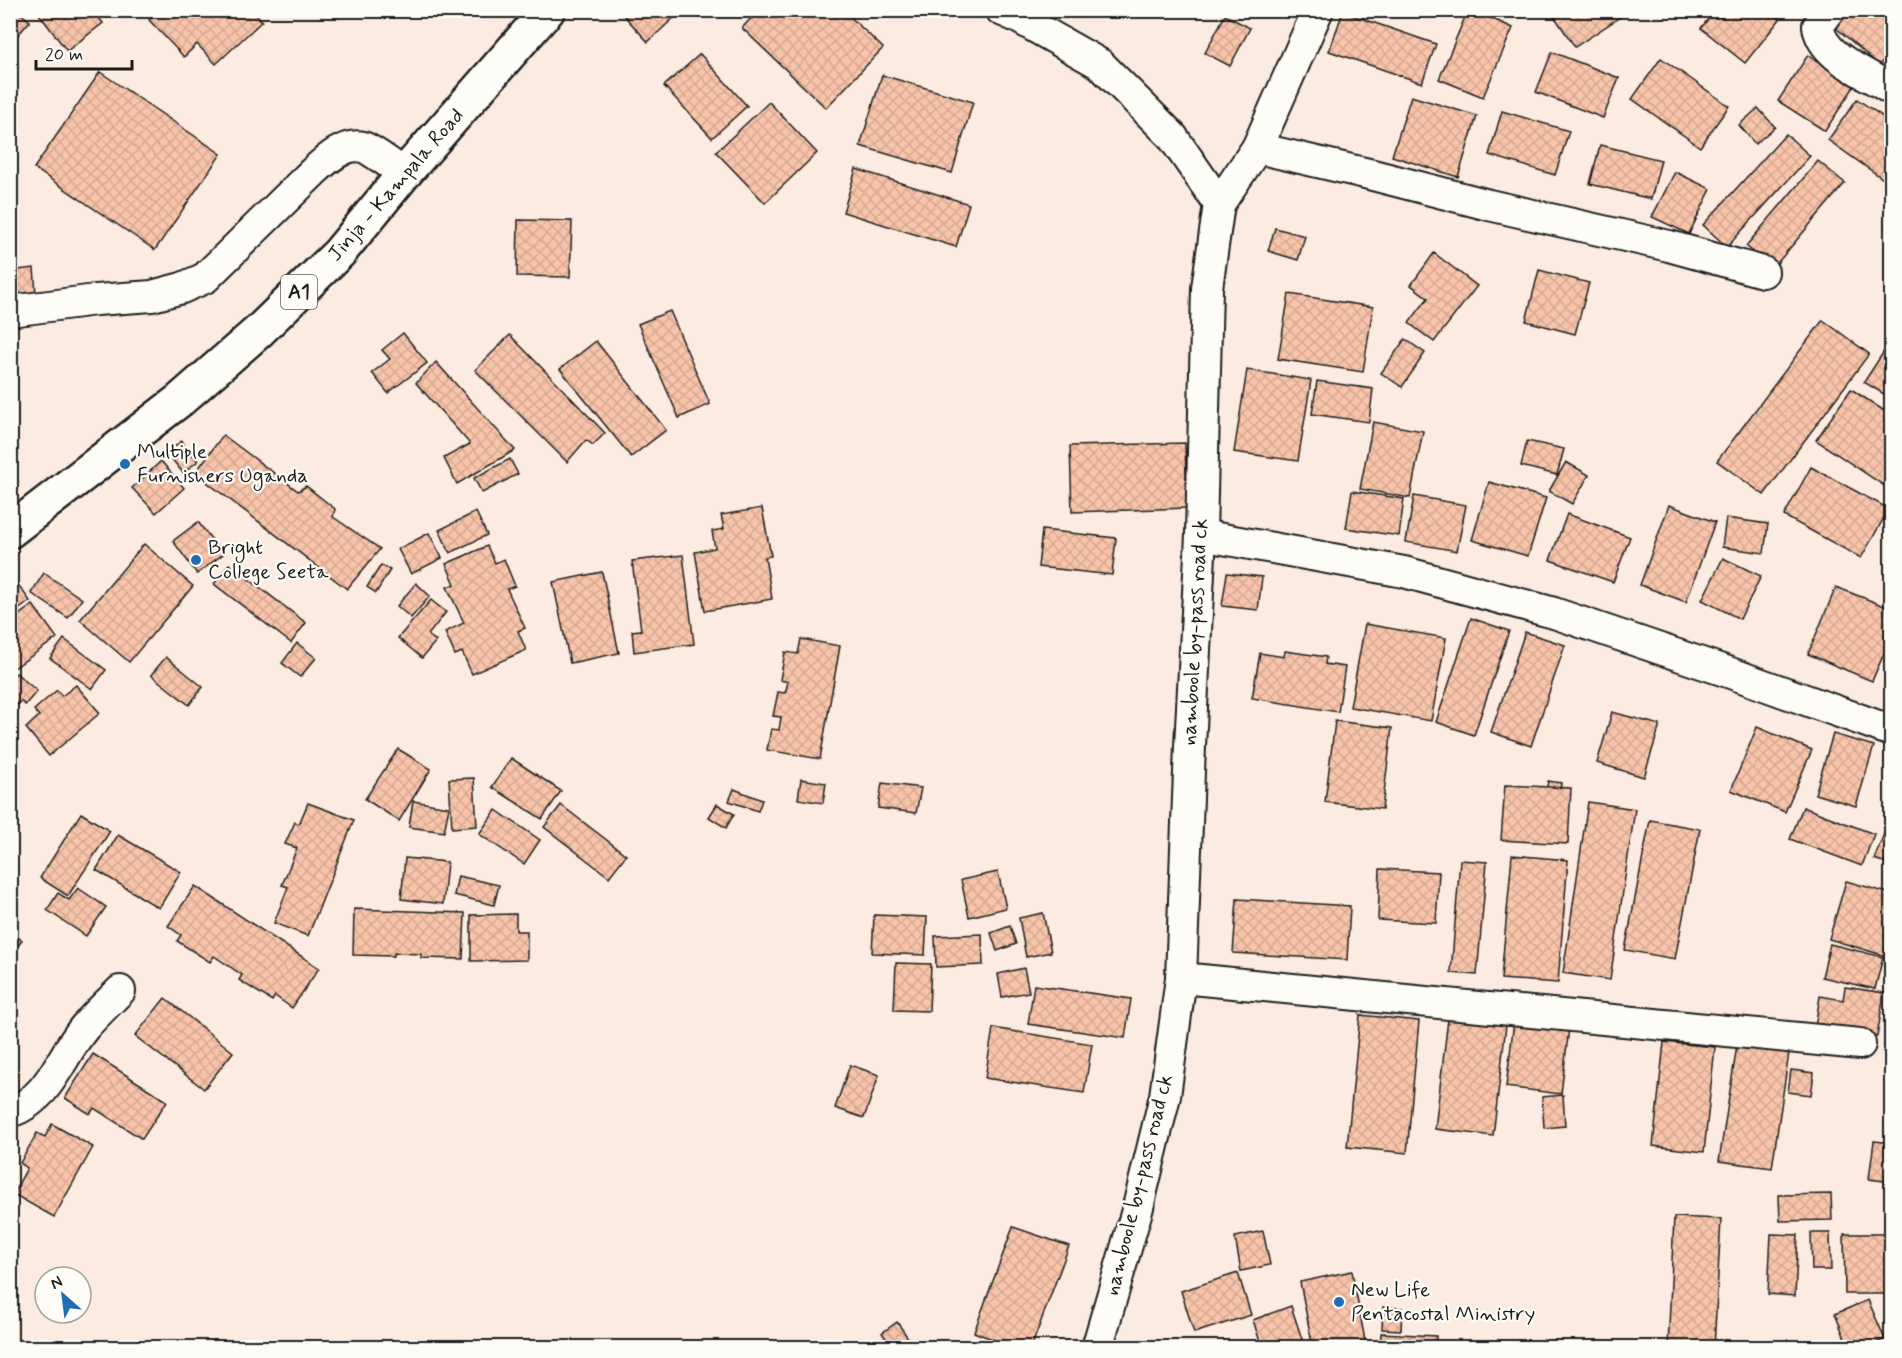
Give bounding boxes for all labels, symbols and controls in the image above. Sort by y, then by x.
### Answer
scale bar [36,33,132,71]
text: 20 m [45,43,83,67]
street label: Jinja - Kampala Road [322,102,470,268]
road number: A1 [281,275,317,309]
place label: Multiple Furnishers Uganda [137,438,308,491]
marker: Multiple Furnishers Uganda [118,457,132,471]
street label: namboole by-pass road ck [1175,518,1215,746]
place label: Bright College Seeta [208,534,329,586]
marker: Bright College Seeta [189,553,203,567]
street label: namboole by-pass road ck [1098,1071,1180,1299]
north arrow [33,1265,93,1325]
text: N [47,1271,66,1295]
place label: New Life Pentacostal Ministry [1351,1276,1535,1328]
marker: New Life Pentacostal Ministry [1332,1295,1346,1309]

